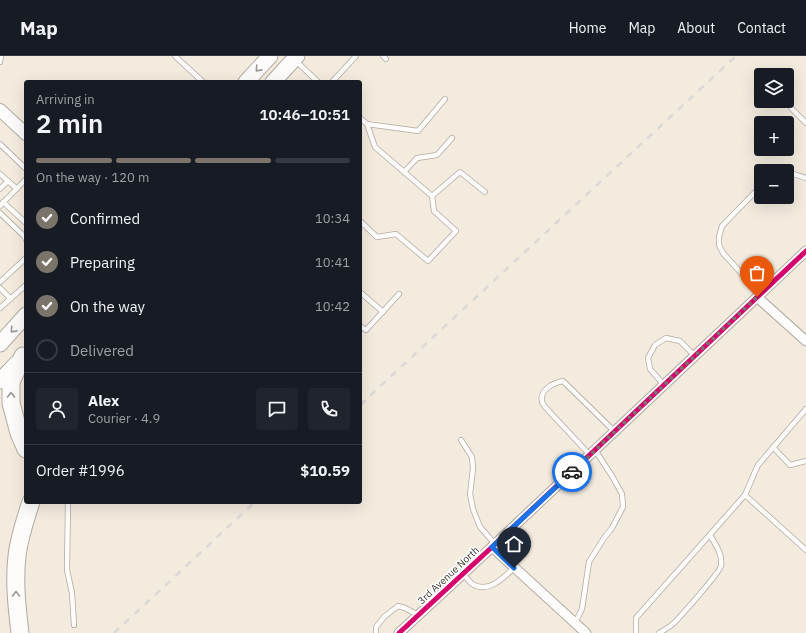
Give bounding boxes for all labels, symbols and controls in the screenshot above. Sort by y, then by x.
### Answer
text: Map [20,16,58,40]
text: Home [569,19,606,37]
text: Map [628,19,655,37]
text: About [677,19,715,37]
text: Contact [737,19,786,37]
one-way arrow [255,64,262,72]
map controls [754,68,794,204]
button: layers [754,68,794,108]
text: Arriving in [36,91,95,108]
text: 10:46–10:51 [260,105,350,124]
text: 2 min [36,106,103,140]
button: + [754,116,794,156]
button: − [754,164,794,204]
text: On the way · 120 m [36,169,149,186]
icon: check [36,207,58,229]
text: Confirmed [70,209,140,228]
text: 10:34 [315,210,350,227]
icon: check [36,251,58,273]
text: Preparing [70,253,135,272]
text: 10:41 [315,254,350,271]
pin [740,256,774,297]
icon: bag [746,262,768,284]
icon: check [36,295,58,317]
text: On the way [70,297,145,316]
text: 10:42 [315,298,350,315]
one-way arrow [11,325,18,332]
text: Delivered [70,341,134,360]
button: person [36,388,78,430]
button: chat [256,388,298,430]
button: phone [308,388,350,430]
text: Alex [88,391,119,410]
one-way arrow [7,392,15,398]
text: Courier · 4.9 [88,410,160,427]
courier [552,452,592,492]
text: Order #1996 [36,461,125,480]
text: $10.59 [300,461,350,480]
icon: car [561,461,583,483]
pin [497,527,531,568]
icon: home [503,533,525,555]
street label: 3rd Avenue North [415,544,482,607]
one-way arrow [12,591,20,597]

